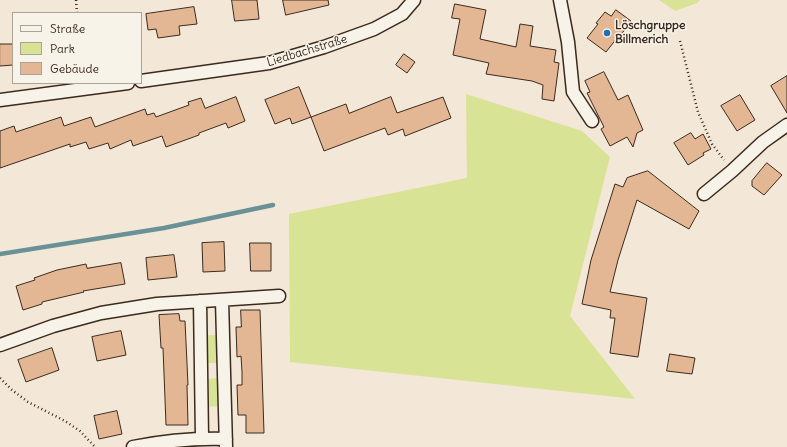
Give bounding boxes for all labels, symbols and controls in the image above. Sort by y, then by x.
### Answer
legend [12,12,142,84]
place label: Löschgruppe Billmerich [615,19,685,47]
text: Straße [50,21,85,36]
marker: Löschgruppe Billmerich [602,28,612,38]
street label: Liedbachstraße [265,32,349,70]
text: Park [50,41,75,56]
text: Gebäude [50,61,99,76]

